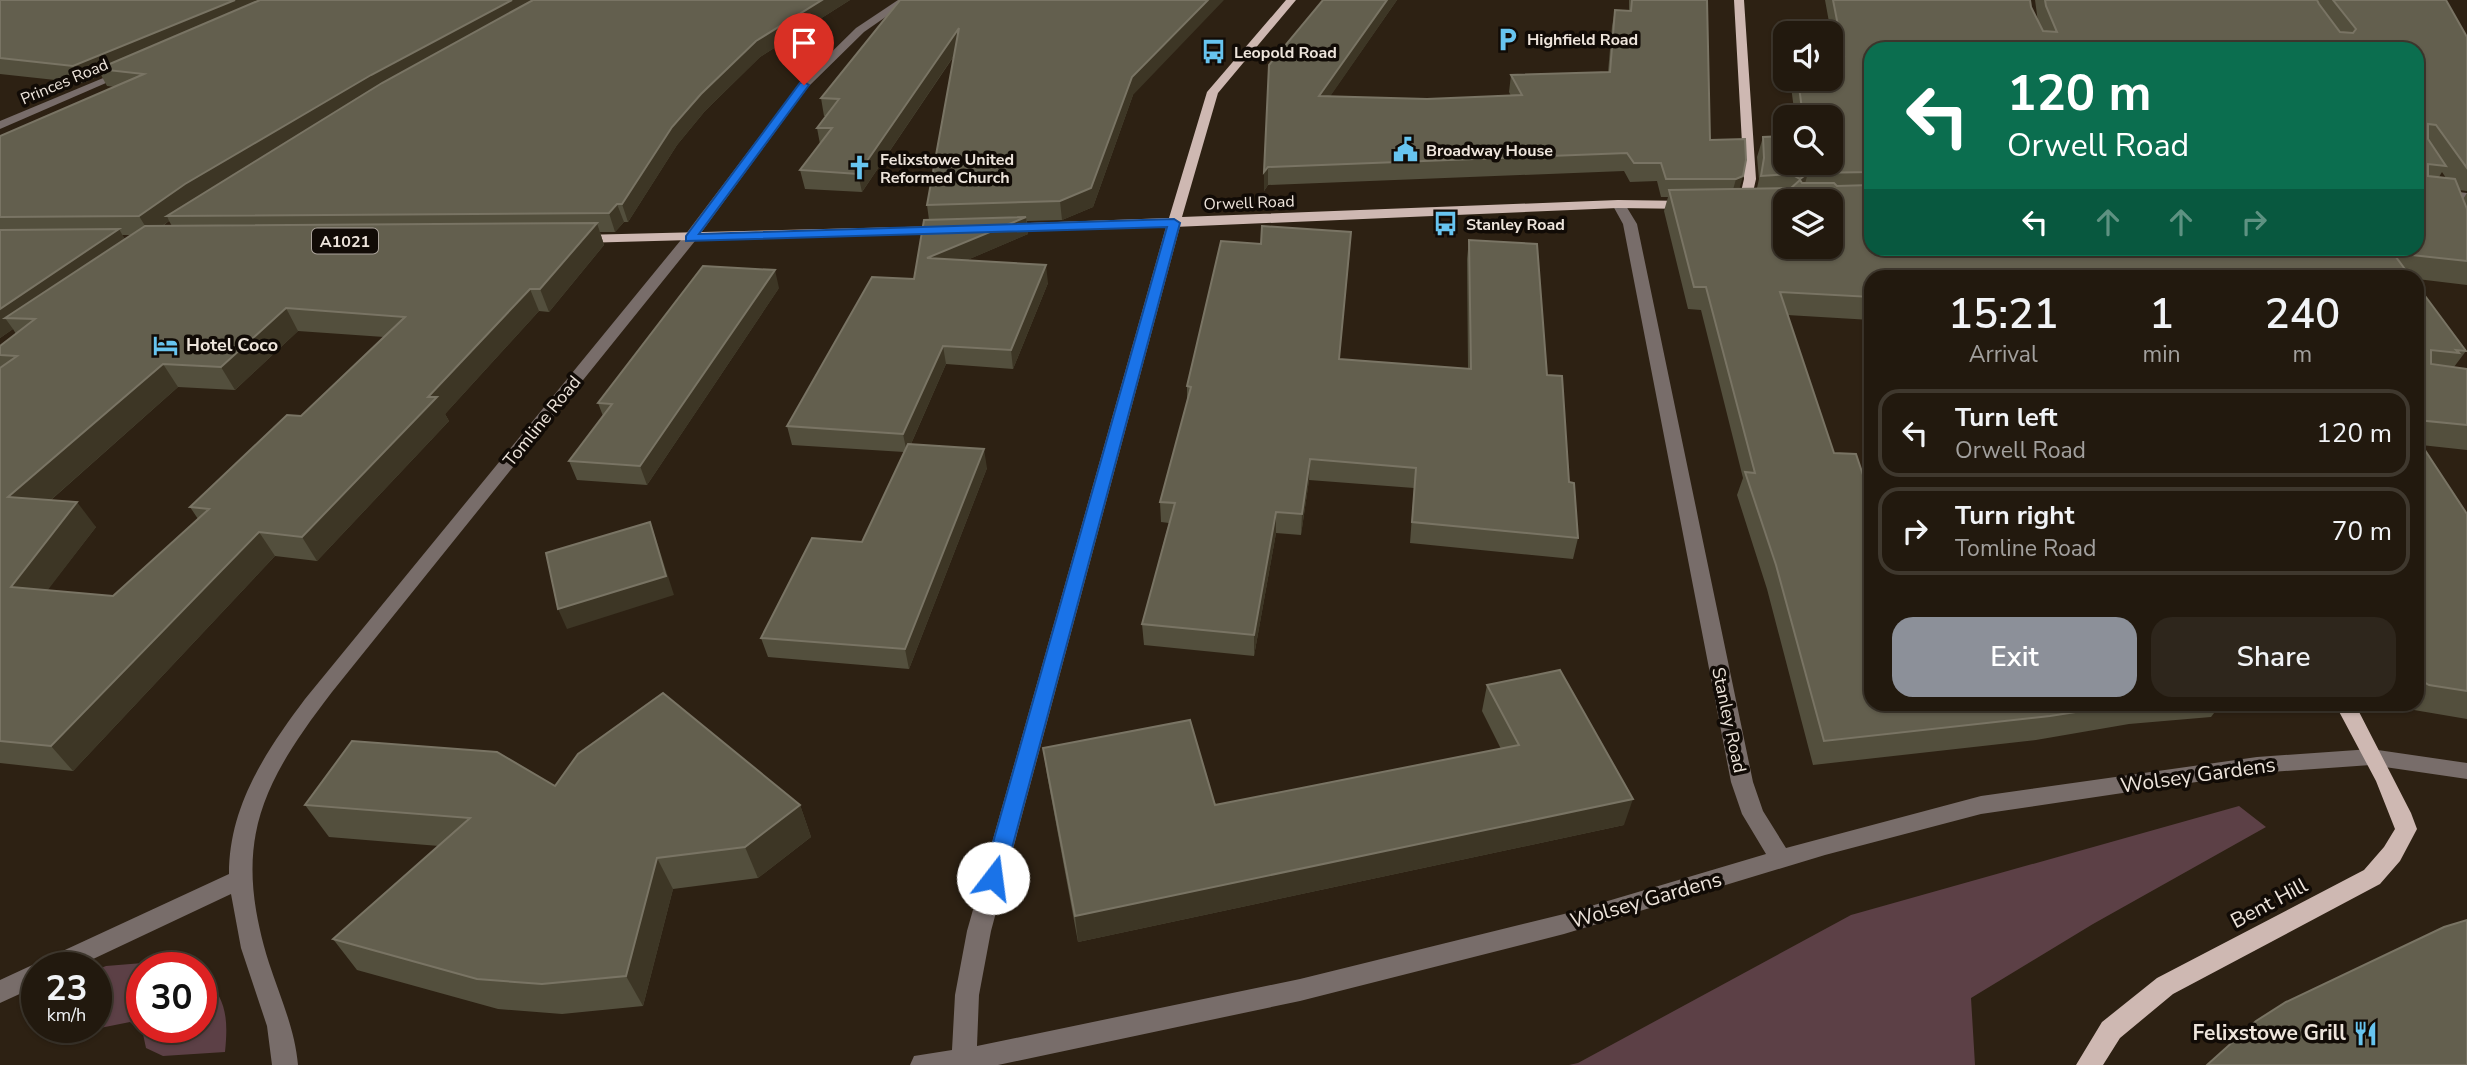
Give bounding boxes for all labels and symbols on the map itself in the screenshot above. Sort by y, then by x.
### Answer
pin [774,13,834,85]
parking icon: Highfield Road [1493,25,1521,53]
place label: Highfield Road [1527,29,1638,51]
bus stop icon: Leopold Road [1200,38,1228,66]
place label: Leopold Road [1234,42,1337,64]
street label: Princes Road [17,54,112,110]
public building icon: Broadway House [1392,136,1420,164]
place label: Broadway House [1426,140,1553,162]
place label: Felixstowe United Reformed Church [880,149,1014,189]
church icon: Felixstowe United Reformed Church [846,154,874,182]
street label: Orwell Road [1203,190,1295,216]
bus stop icon: Stanley Road [1432,210,1460,238]
place label: Stanley Road [1466,214,1565,236]
road number: A1021 [312,229,378,254]
hotel icon: Hotel Coco [152,331,180,359]
place label: Hotel Coco [186,333,278,357]
street label: Tomline Road [498,370,586,472]
street label: Stanley Road [1706,665,1752,775]
street label: Wolsey Gardens [2119,750,2277,800]
position arrow [956,841,1030,915]
street label: Wolsey Gardens [1567,865,1725,935]
street label: Bent Hill [2226,871,2313,935]
speed limit sign: 30 [126,952,217,1043]
place label: Felixstowe Grill [2193,1019,2346,1047]
restaurant icon: Felixstowe Grill [2352,1019,2380,1047]

